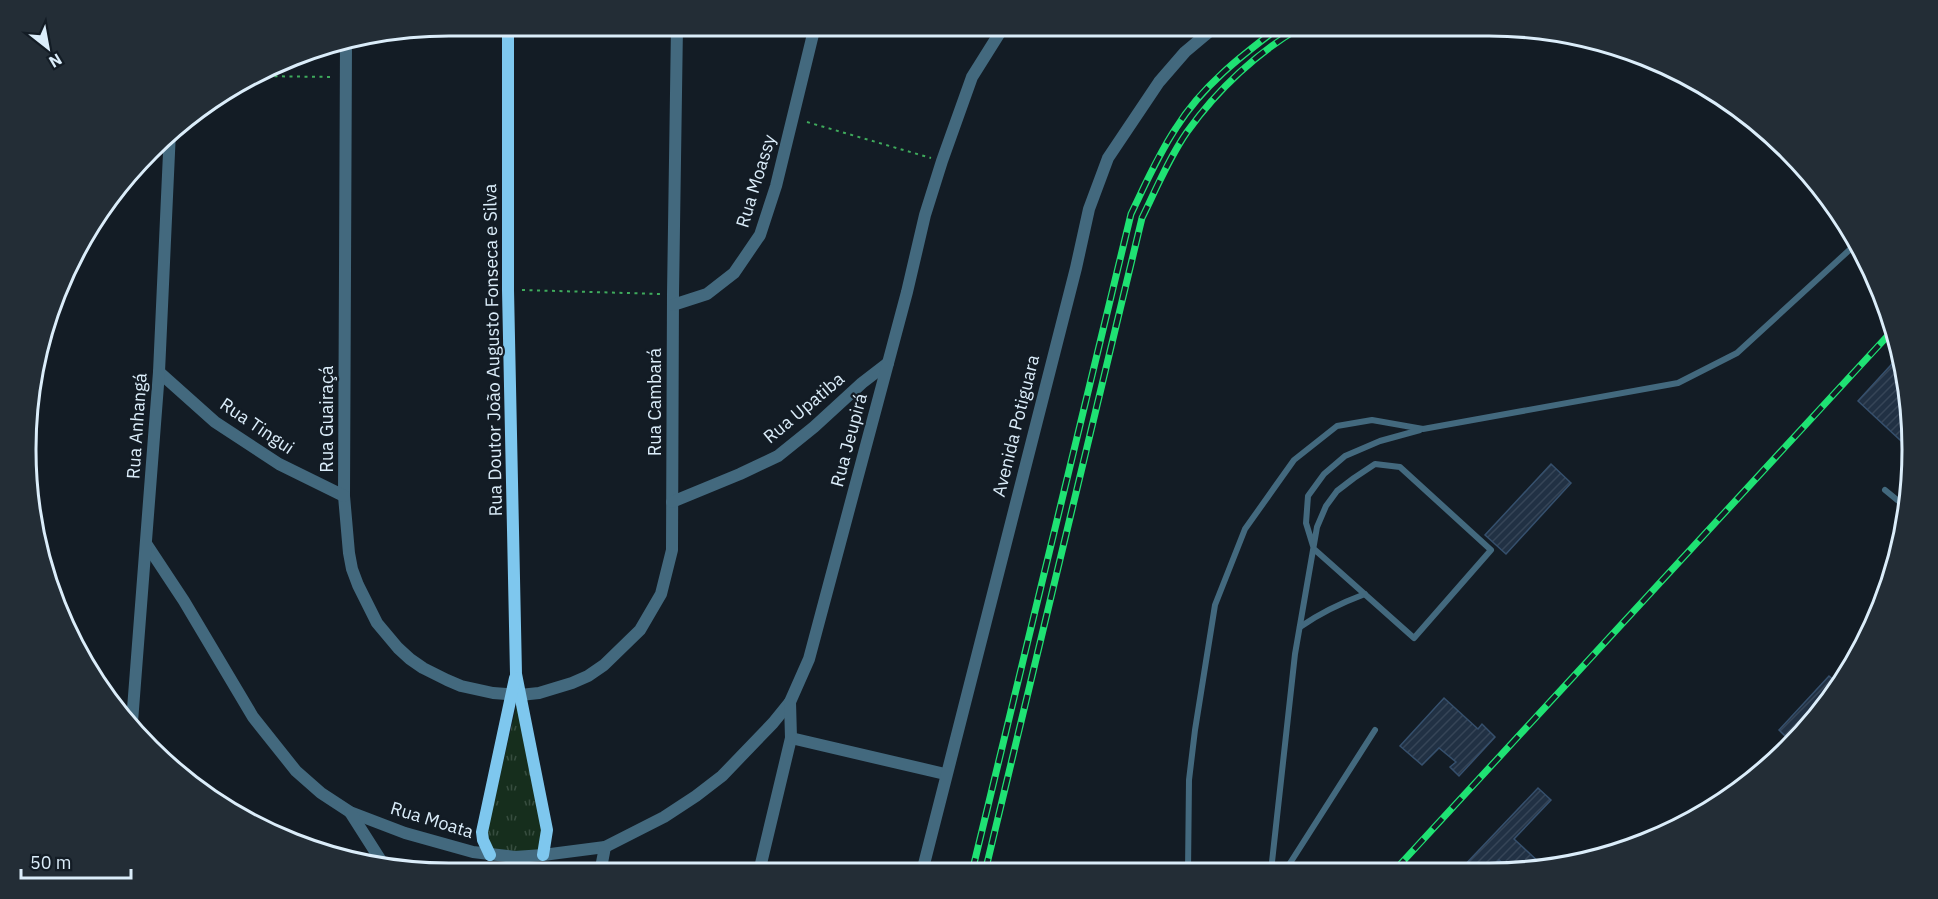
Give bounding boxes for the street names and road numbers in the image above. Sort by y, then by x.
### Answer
street label: Rua Moassy [730,132,781,230]
street label: Rua Doutor João Augusto Fonseca e Silva [478,183,507,516]
street label: Rua Cambará [643,347,666,456]
street label: Avenida Potiguara [987,352,1044,499]
street label: Rua Guairaçá [315,365,338,473]
street label: Rua Upatiba [758,367,849,448]
street label: Rua Anhangá [121,372,152,480]
street label: Rua Jeupirá [825,390,872,489]
street label: Rua Tingui [216,392,299,459]
street label: Rua Moata [388,796,477,843]

